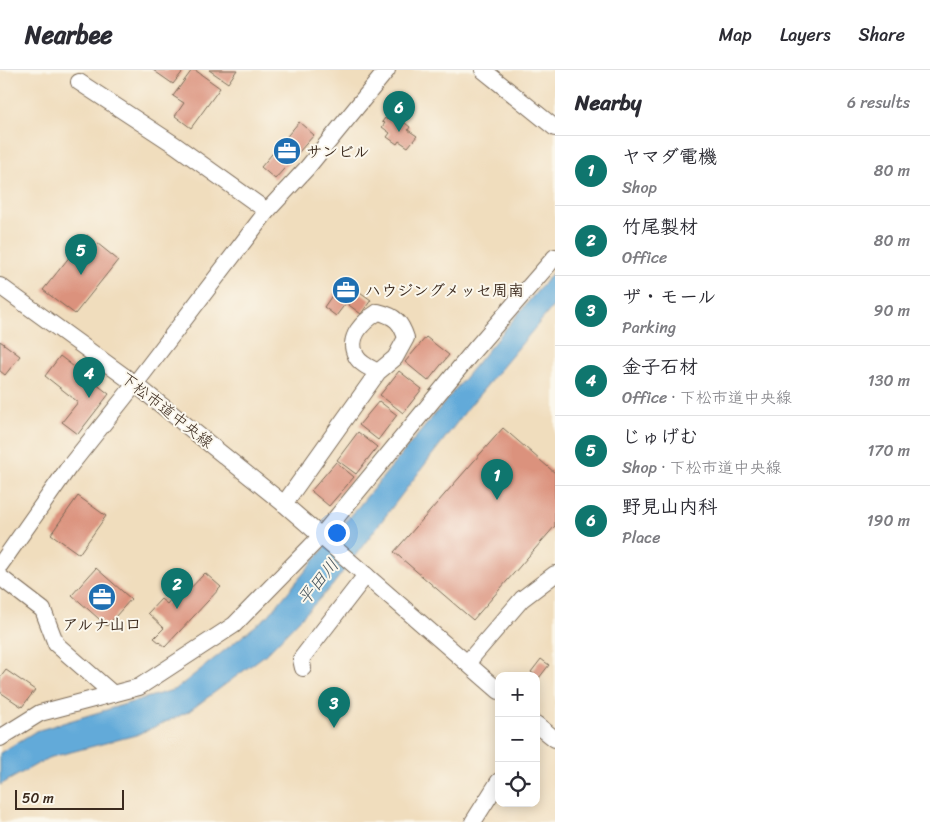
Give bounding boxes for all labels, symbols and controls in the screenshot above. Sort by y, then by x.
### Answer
text: Nearbee [25,14,113,56]
text: Map [719,19,752,51]
text: Layers [780,19,831,51]
text: Share [859,19,905,51]
text: Nearby [575,84,641,122]
text: 6 results [847,88,910,117]
pin: 6 [383,91,415,132]
office icon: サンビル [272,136,302,166]
place label: サンビル [306,137,370,166]
text: ヤマダ電機 [622,140,717,173]
text: 1 [588,156,594,185]
text: 80 m [874,156,910,185]
text: Shop [622,173,657,202]
text: 竹尾製材 [622,210,698,243]
text: 2 [586,226,596,255]
text: 80 m [874,226,910,255]
pin: 5 [65,234,97,275]
text: Office [622,243,667,272]
office icon: ハウジングメッセ周南 [331,275,361,305]
place label: ハウジングメッセ周南 [365,276,524,305]
text: ザ・モール [622,280,716,313]
text: 3 [587,296,595,325]
text: 90 m [874,296,910,325]
text: Parking [622,313,676,342]
text: 金子石材 [622,350,698,383]
pin: 4 [73,357,105,398]
street label: 下松市道中央線 [114,364,220,456]
text: 4 [586,366,596,395]
text: 130 m [868,366,910,395]
text: Office · 下松市道中央線 [622,383,792,412]
text: じゅげむ [622,420,698,453]
text: 5 [586,436,596,465]
text: 170 m [867,436,910,465]
text: Shop · 下松市道中央線 [622,453,782,482]
pin: 1 [481,459,513,500]
text: 野見山内科 [622,490,717,523]
text: 6 [586,506,596,535]
text: 190 m [867,506,910,535]
your location [324,520,350,546]
text: Place [622,523,661,552]
water label: 平田川 [289,551,347,613]
pin: 2 [161,568,193,609]
office icon: アルナ山口 [87,582,117,612]
place label: アルナ山口 [62,610,142,639]
map controls [495,672,540,807]
button: + [495,672,540,717]
pin: 3 [318,687,350,728]
button: − [495,717,540,762]
button: locate [495,762,540,807]
text: 50 m [22,786,54,811]
scale bar [15,787,124,810]

